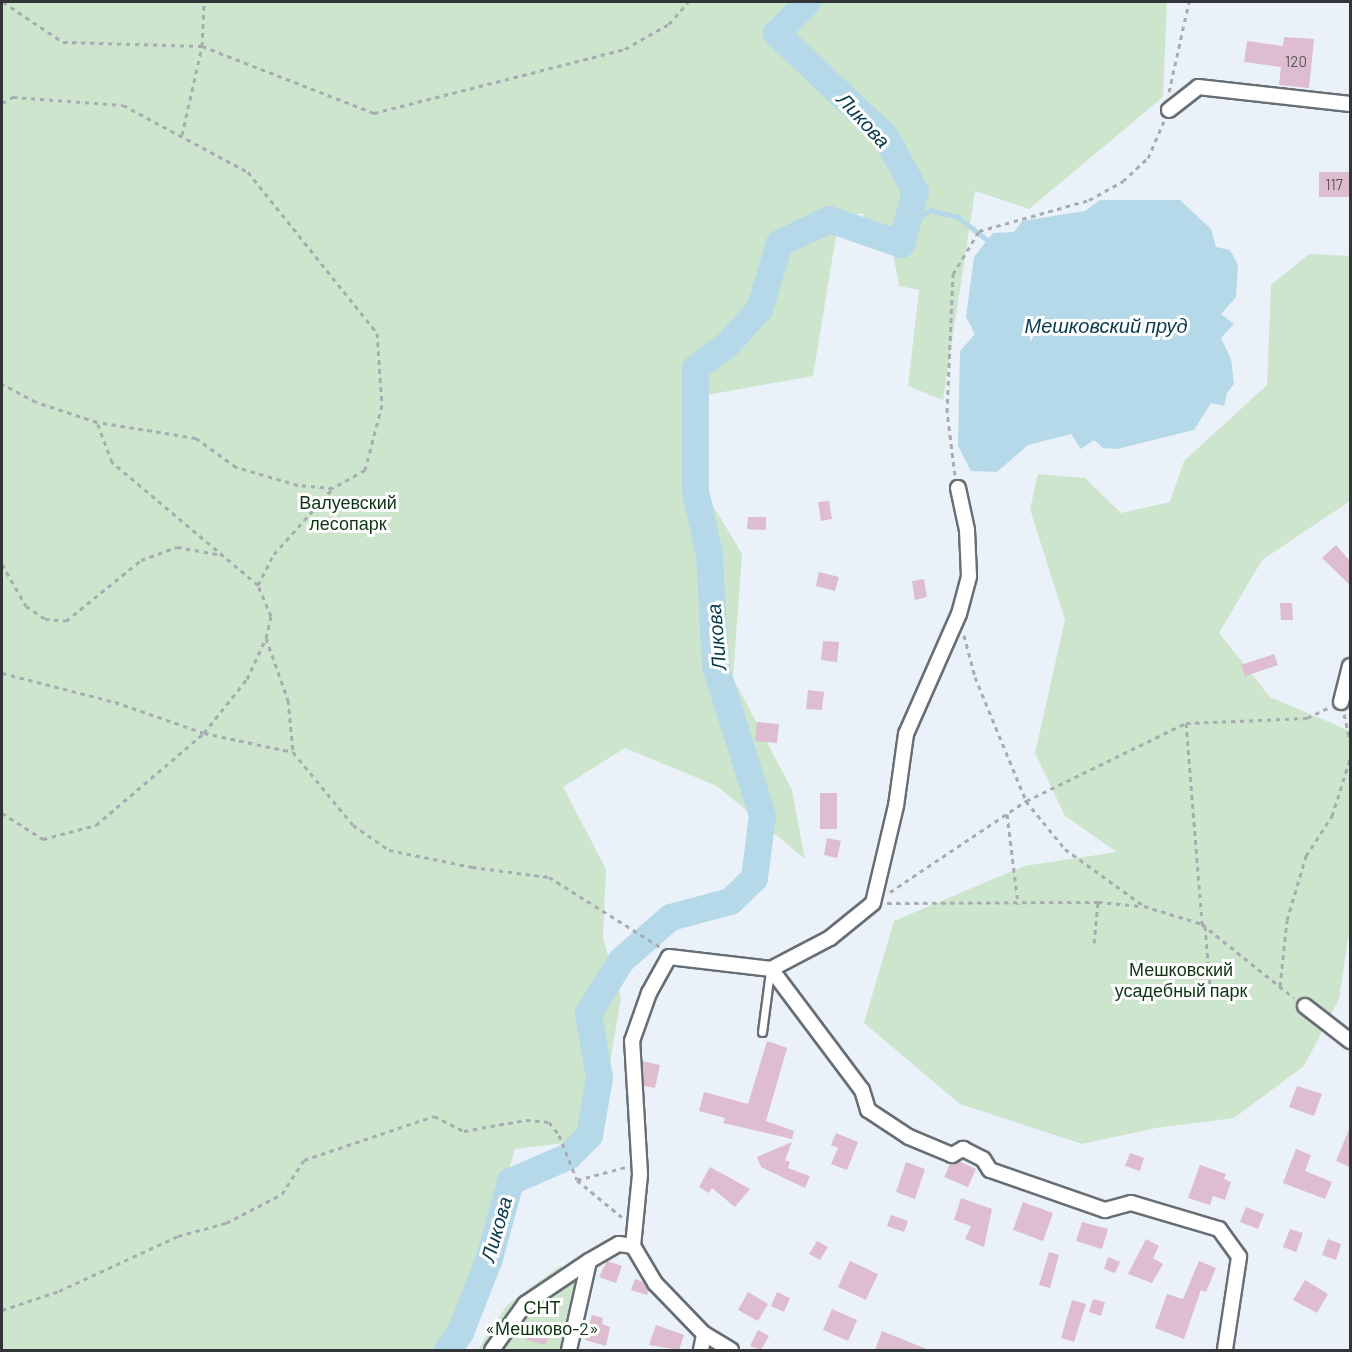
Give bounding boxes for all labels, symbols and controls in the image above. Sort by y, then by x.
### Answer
house number: 120 [1285,53,1307,71]
water label: Ликова [833,87,895,153]
house number: 117 [1325,176,1343,194]
water label: Мешковский пруд [1024,313,1188,337]
park label: Валуевский лесопарк [299,492,397,534]
water label: Ликова [701,603,731,671]
park label: Мешковский усадебный парк [1115,959,1247,1002]
water label: Ликова [475,1194,517,1264]
park label: СНТ «Мешково-2» [485,1297,599,1340]

